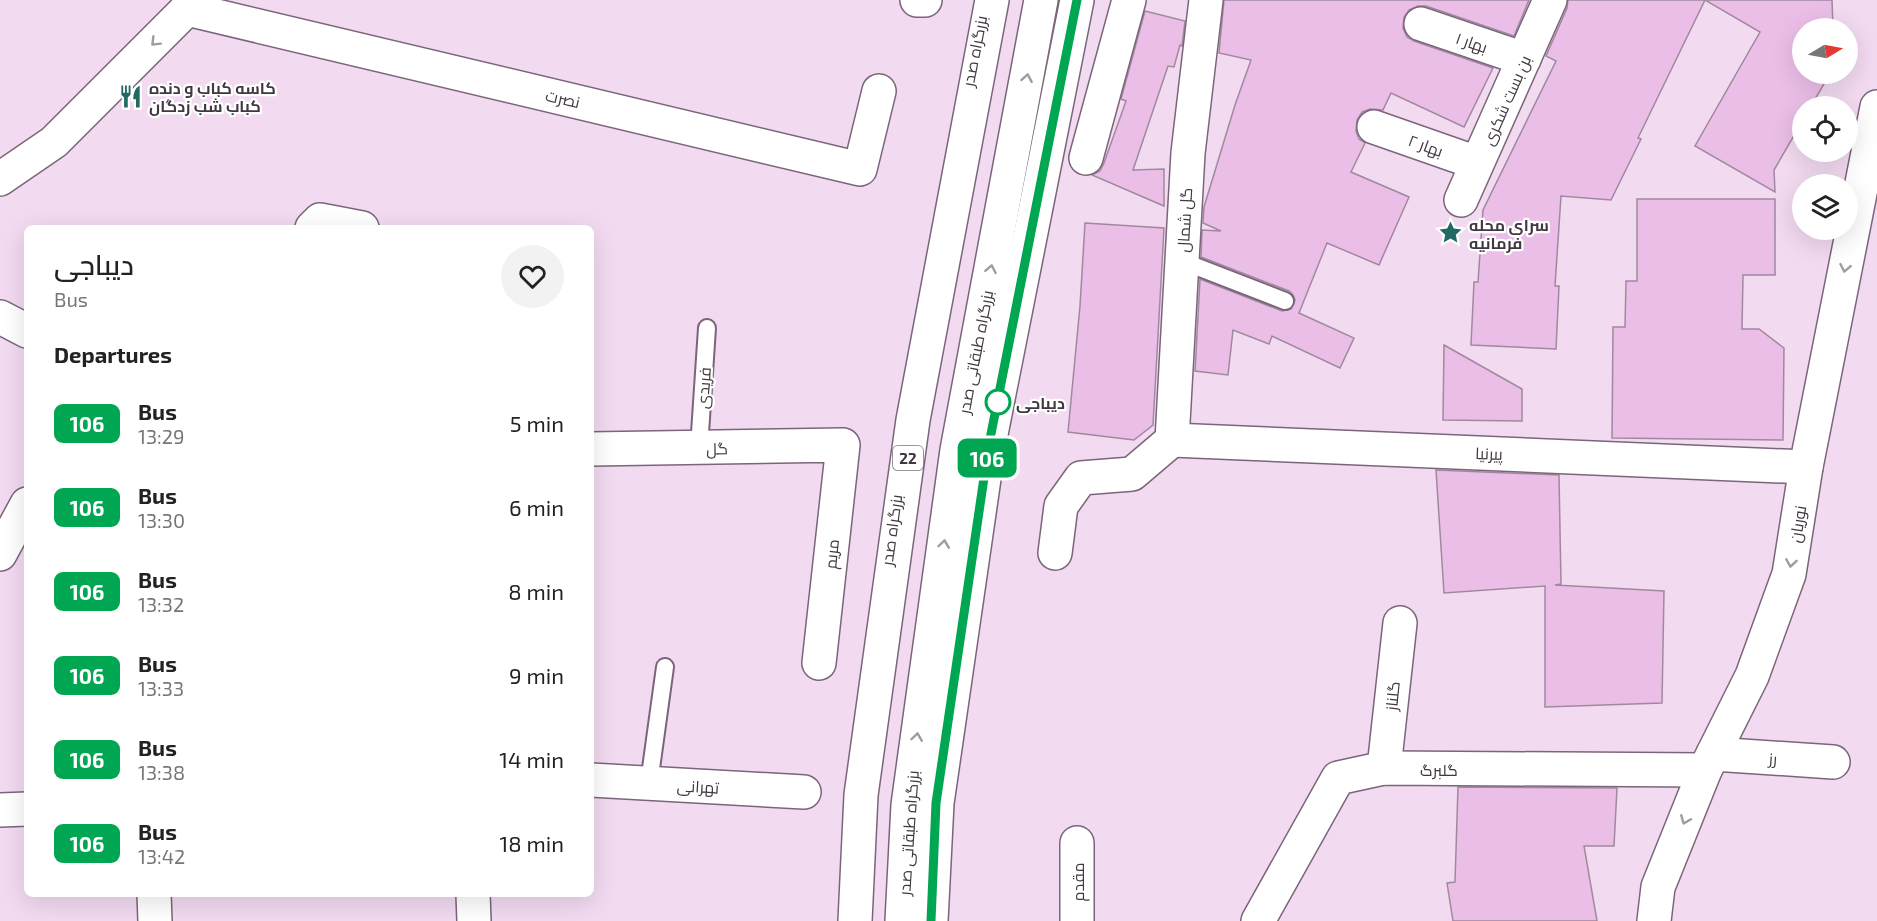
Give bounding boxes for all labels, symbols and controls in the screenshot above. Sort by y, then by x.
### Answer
street label: بزرگراه صدر [958,14,991,89]
north arrow [1792,18,1858,84]
map controls [1792,18,1858,240]
street label: بهار ۱ [1453,28,1490,58]
one-way arrow [151,34,162,45]
street label: بن بست شکرى [1478,52,1536,149]
one-way arrow [1020,73,1033,83]
place label: کاسه کباب و دنده کباب شب زدگان [149,78,276,116]
restaurant icon: کاسه کباب و دنده کباب شب زدگان [118,83,144,109]
street label: نصرت [544,85,582,112]
button: locate [1792,96,1858,162]
street label: بهار ۲ [1405,130,1446,162]
button: layers [1792,174,1858,240]
street label: گل شمال [1173,187,1197,253]
place label: سرای محله فرمانیه [1469,215,1549,253]
place icon: سرای محله فرمانیه [1438,220,1464,246]
button: heart [501,245,564,308]
text: دیباجی [54,247,134,281]
one-way arrow [1839,262,1852,272]
one-way arrow [984,265,997,275]
text: Bus [54,287,88,311]
street label: بزرگراه طبقاتی صدر [954,289,998,417]
text: Departures [54,341,172,367]
street label: فریدی [692,367,716,410]
marker: دیباجی [985,389,1011,415]
place label: دیباجی [1016,393,1065,413]
text: Bus [138,398,177,424]
text: 5 min [510,410,564,436]
text: 106 [70,411,104,436]
text: 13:29 [138,424,184,448]
street label: گل [706,438,728,460]
line badge: 106 [952,438,1022,478]
street label: پیرنیا [1475,443,1504,466]
road number: 22 [893,446,923,470]
text: 106 [970,446,1004,471]
text: Bus [138,482,177,508]
street label: بزرگراه صدر [876,493,906,568]
text: 6 min [509,494,564,520]
text: 106 [70,495,104,520]
street label: نوریان [1785,504,1811,544]
text: 13:30 [138,508,185,532]
street label: مریم [820,538,845,570]
one-way arrow [937,539,949,549]
one-way arrow [1786,558,1798,567]
text: Bus [138,566,177,592]
text: 8 min [508,578,564,604]
text: 106 [70,579,104,604]
text: 13:32 [138,592,184,616]
text: Bus [138,650,177,676]
text: 9 min [509,662,564,688]
text: 106 [70,663,104,688]
text: 13:33 [138,676,184,700]
street label: گلناز [1381,680,1404,713]
one-way arrow [911,733,923,742]
text: Bus [138,734,177,760]
text: 14 min [499,746,564,772]
text: 106 [70,747,104,772]
street label: رز [1767,748,1778,769]
text: 13:38 [138,760,185,784]
street label: گلبرگ [1420,760,1458,780]
street label: بزرگراه طبقاتی صدر [894,770,924,897]
street label: تهرانی [676,775,720,799]
one-way arrow [1680,814,1692,825]
text: Bus [138,818,177,844]
text: 18 min [499,830,564,856]
text: 106 [70,831,104,856]
text: 13:42 [138,844,185,868]
street label: مقدم [1068,862,1090,902]

